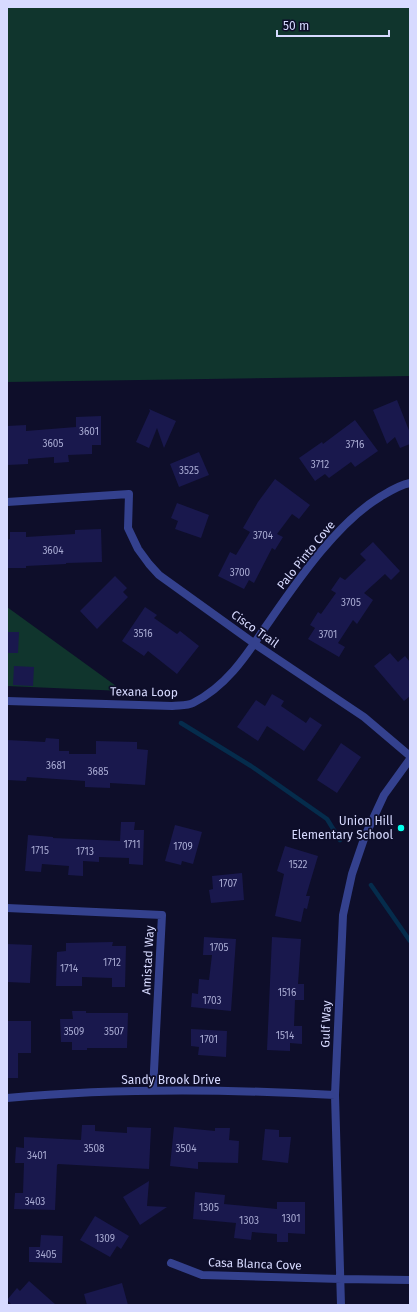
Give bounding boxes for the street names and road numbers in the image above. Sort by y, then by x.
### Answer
street label: Palo Pinto Cove [274,518,338,592]
street label: Cisco Trail [229,608,282,651]
street label: Texana Loop [110,684,178,700]
street label: Amistad Way [139,925,157,995]
street label: Gulf Way [318,1000,334,1048]
street label: Sandy Brook Drive [121,1073,221,1087]
street label: Casa Blanca Cove [208,1255,302,1273]

